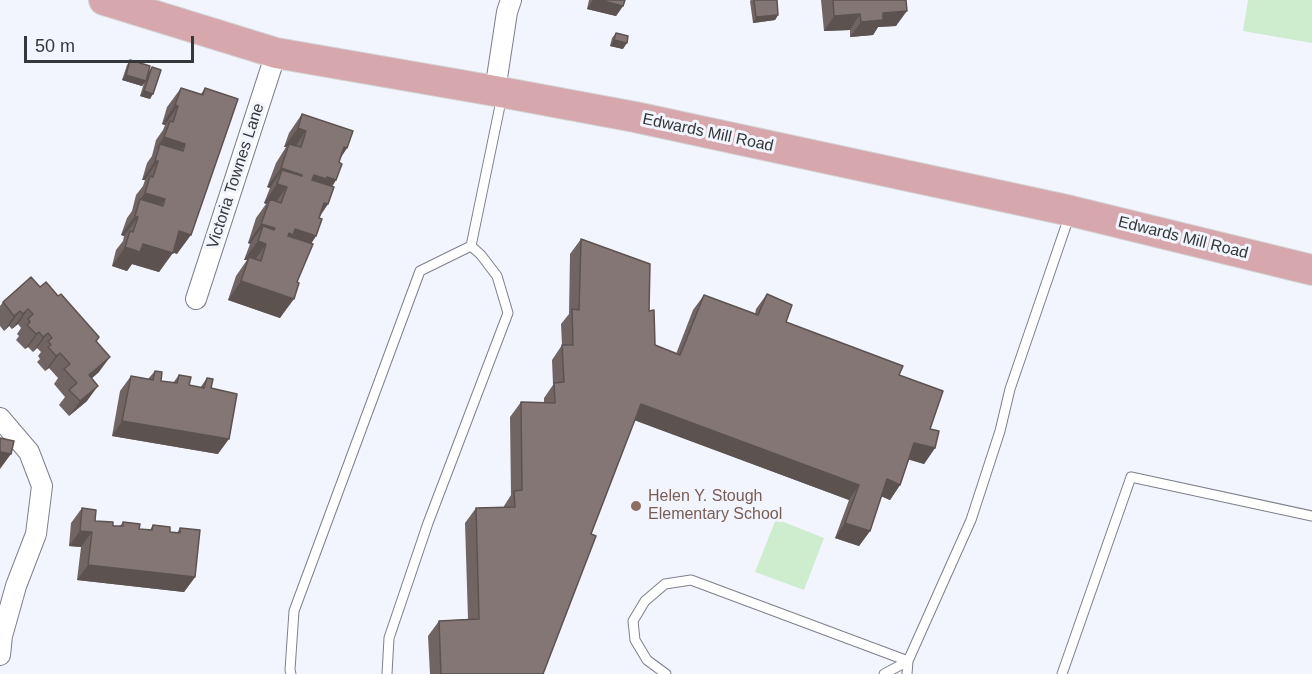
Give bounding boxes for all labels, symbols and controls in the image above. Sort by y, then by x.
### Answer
scale bar [27,24,196,62]
text: 50 m [35,36,75,56]
street label: Victoria Townes Lane [203,101,269,251]
street label: Edwards Mill Road [641,110,775,156]
street label: Edwards Mill Road [1116,213,1250,263]
place label: Helen Y. Stough Elementary School [648,487,782,525]
marker: Helen Y. Stough Elementary School [629,499,643,513]

